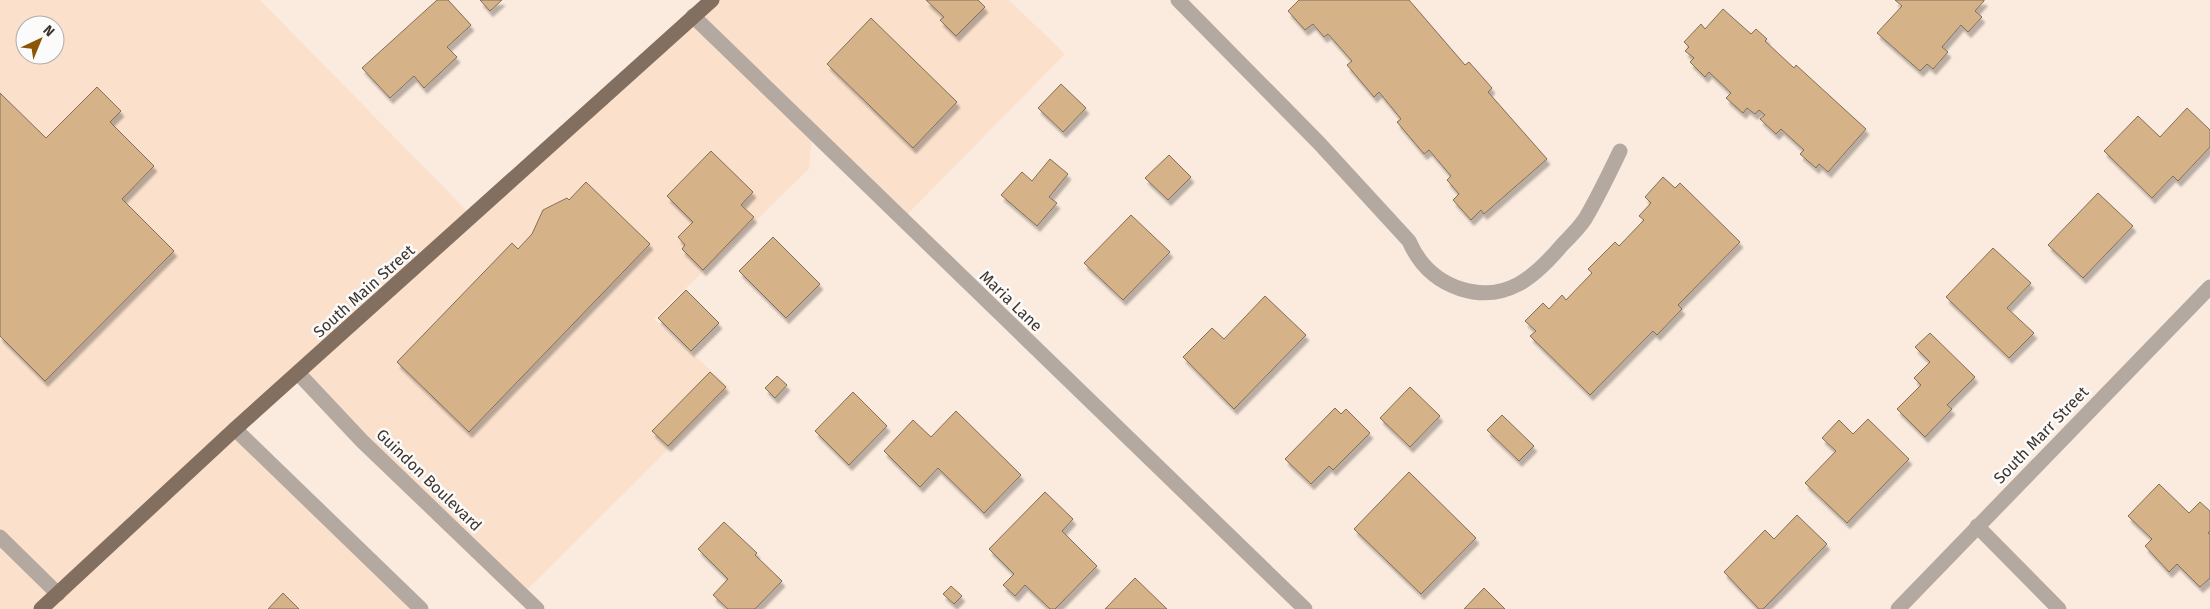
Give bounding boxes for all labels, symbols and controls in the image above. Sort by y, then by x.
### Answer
north arrow [15,15,65,65]
text: N [39,22,58,40]
street label: South Main Street [310,240,419,341]
street label: Maria Lane [976,267,1046,335]
street label: South Marr Street [1990,382,2092,488]
street label: Guindon Boulevard [372,425,486,535]

